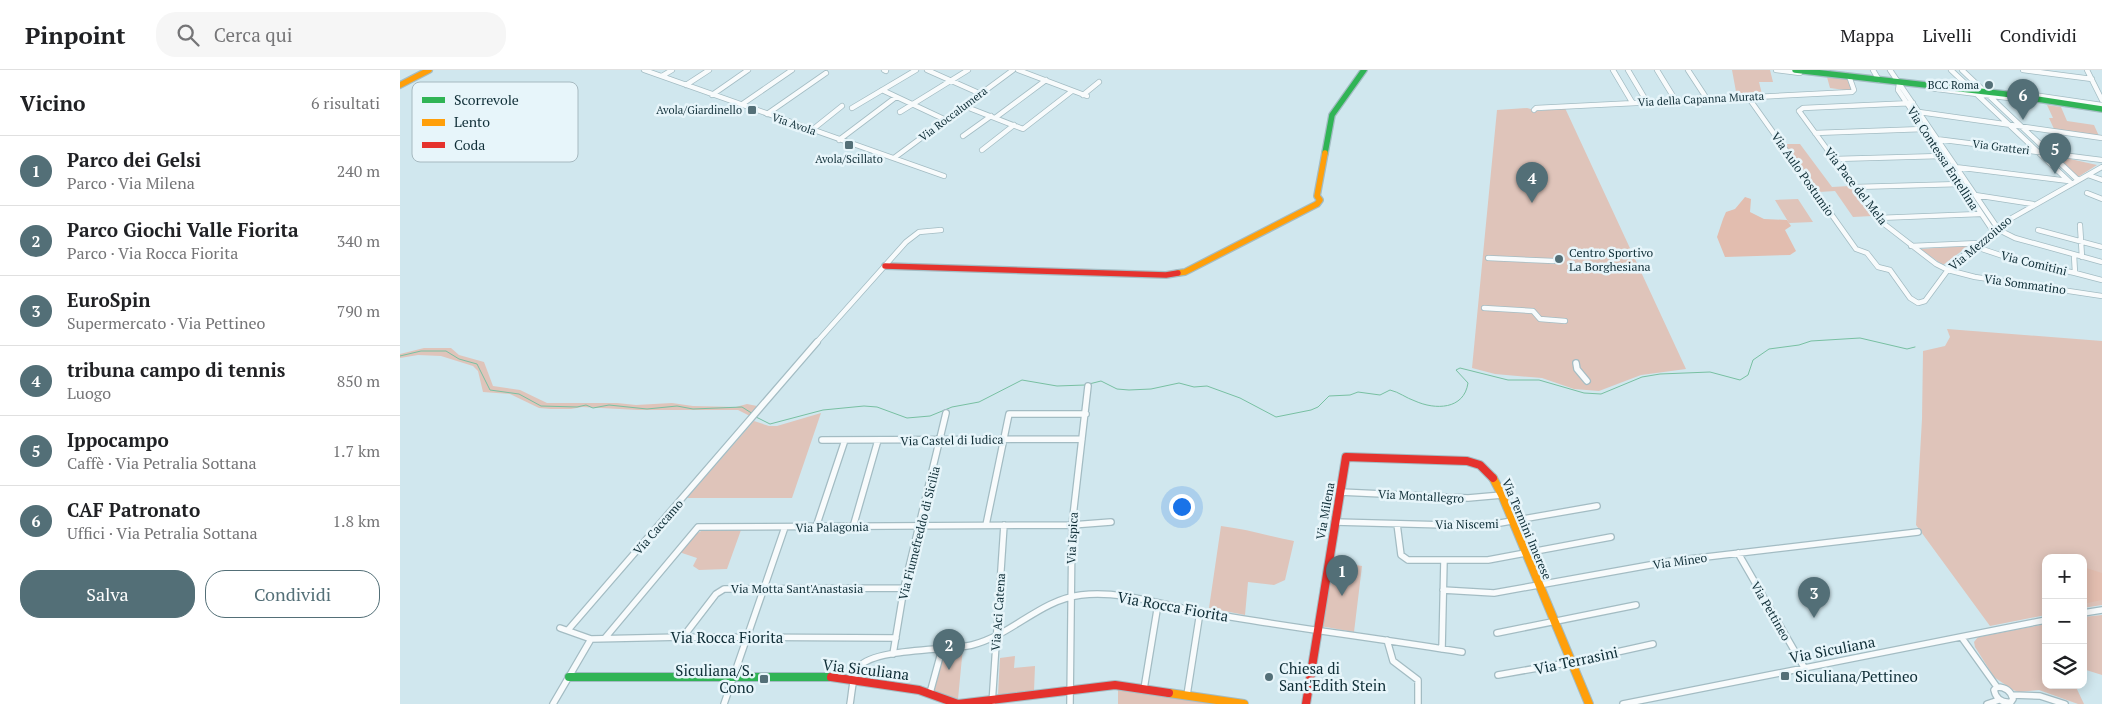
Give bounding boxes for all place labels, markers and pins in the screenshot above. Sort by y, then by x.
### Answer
place label: BCC Roma [1928,78,1979,92]
marker: BCC Roma [1983,79,1995,91]
pin: 6 [2007,79,2039,120]
place label: Avola/Giardinello [656,103,742,117]
marker: Avola/Giardinello [746,104,758,116]
pin: 5 [2039,133,2071,174]
marker: Avola/Scillato [843,139,855,151]
place label: Avola/Scillato [815,152,883,166]
pin: 4 [1516,162,1548,203]
place label: Centro Sportivo La Borghesiana [1569,245,1654,274]
marker: Centro Sportivo La Borghesiana [1553,253,1565,265]
pin: 1 [1326,555,1358,596]
pin: 3 [1798,577,1830,618]
pin: 2 [933,629,965,670]
place label: Chiesa di Sant'Edith Stein [1279,658,1386,695]
place label: Siculiana/S. Cono [675,660,754,697]
place label: Siculiana/Pettineo [1795,666,1918,686]
marker: Siculiana/Pettineo [1779,670,1791,682]
marker: Chiesa di Sant'Edith Stein [1263,671,1275,683]
marker: Siculiana/S. Cono [758,673,770,685]

